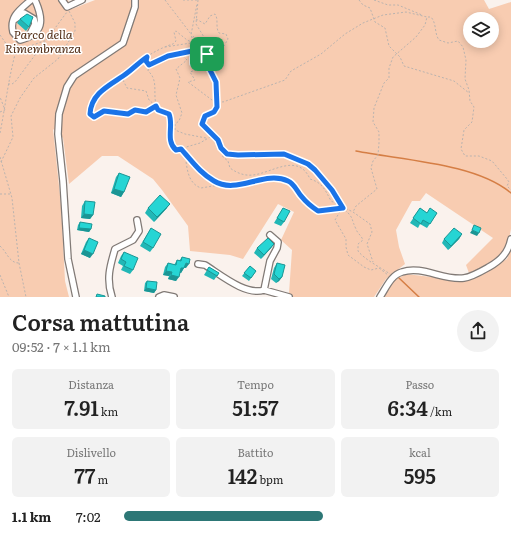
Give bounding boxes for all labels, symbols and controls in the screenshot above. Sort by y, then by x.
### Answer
map controls [463,12,499,48]
button: layers [463,12,499,48]
park label: Parco della Rimembranza [5,25,81,57]
pin [190,37,224,71]
icon: arrive [196,43,218,65]
text: Corsa mattutina [12,305,189,338]
button: share [457,310,499,352]
text: 09:52 · 7 × 1.1 km [12,337,111,356]
text: Distanza [68,376,114,392]
text: Tempo [237,376,274,392]
text: Passo [405,376,434,392]
text: 7.91 [64,392,99,422]
text: 51:57 [232,392,279,422]
text: 6:34 [388,392,428,422]
text: km [99,403,118,419]
text: /km [428,403,452,419]
text: Dislivello [66,444,116,460]
text: Battito [238,444,273,460]
text: kcal [409,444,431,460]
text: 77 [74,460,95,490]
text: 142 [228,460,257,490]
text: 595 [404,460,436,490]
text: m [95,471,108,487]
text: bpm [257,471,283,487]
text: 1.1 km [12,507,51,526]
text: 7:02 [76,507,101,526]

